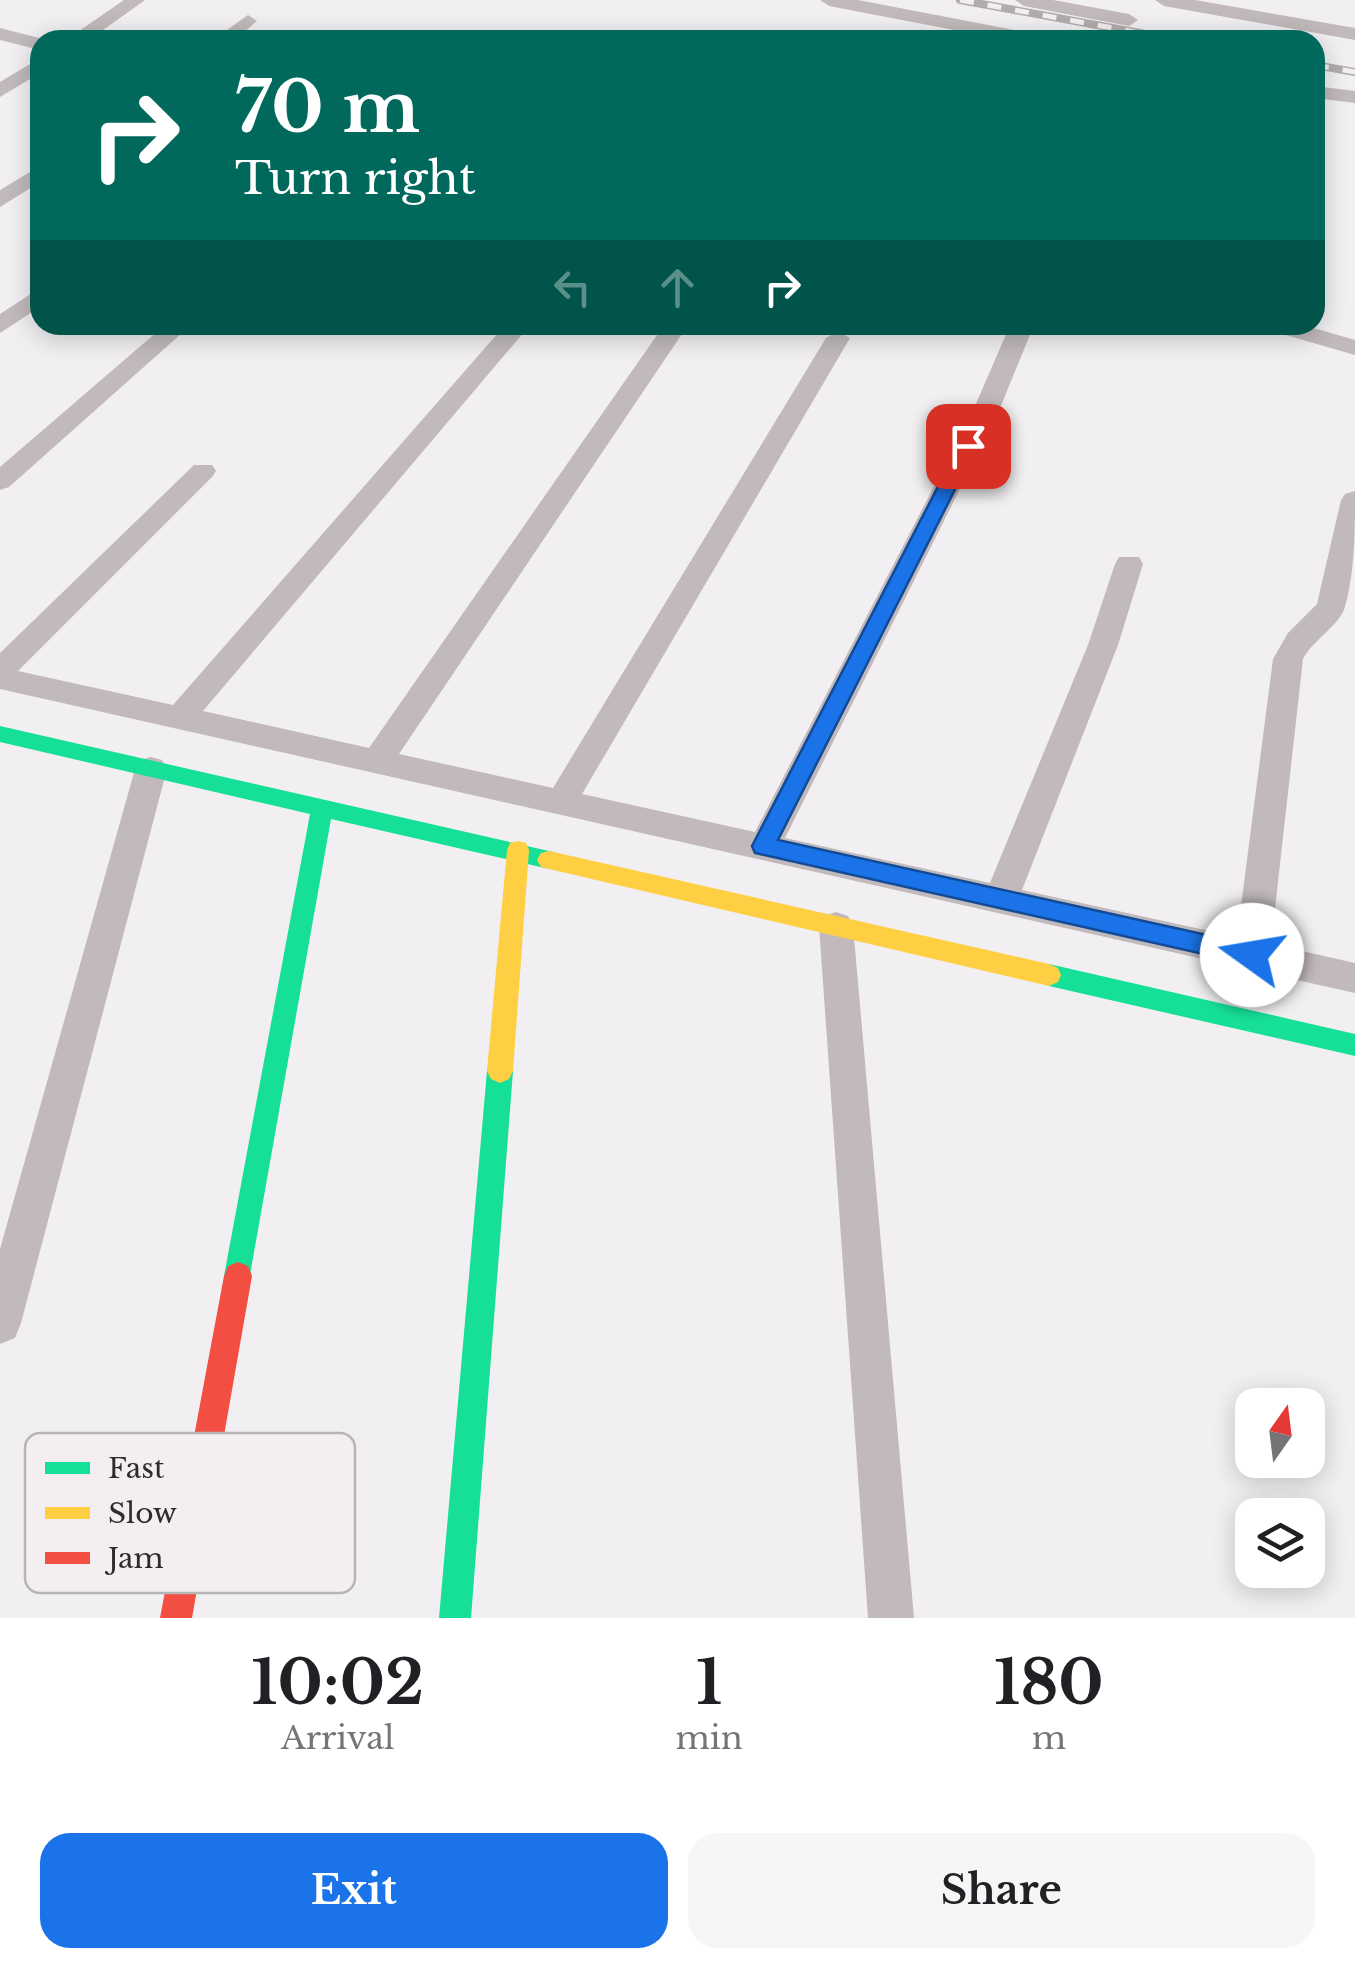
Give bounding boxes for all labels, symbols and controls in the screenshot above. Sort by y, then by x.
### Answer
text: 70 m [235,64,420,151]
icon: right [70,70,200,200]
text: Turn right [235,150,476,206]
icon: left [545,260,600,315]
icon: ahead [650,260,705,315]
icon: right [755,260,810,315]
pin [926,404,1011,489]
icon: arrive [941,419,996,474]
position arrow [1200,903,1304,1007]
north arrow [1235,1388,1325,1478]
map controls [1235,1388,1325,1588]
legend [25,1433,355,1593]
text: Fast [108,1451,165,1486]
text: Slow [108,1496,177,1531]
button: layers [1235,1498,1325,1588]
text: Jam [104,1541,164,1576]
text: 10:02 [251,1646,424,1720]
text: 1 [696,1646,722,1720]
text: 180 [994,1646,1104,1720]
text: Arrival [281,1718,394,1758]
text: min [676,1718,743,1758]
text: m [1032,1718,1066,1758]
button: Exit [40,1833,668,1948]
button: Share [688,1833,1315,1948]

